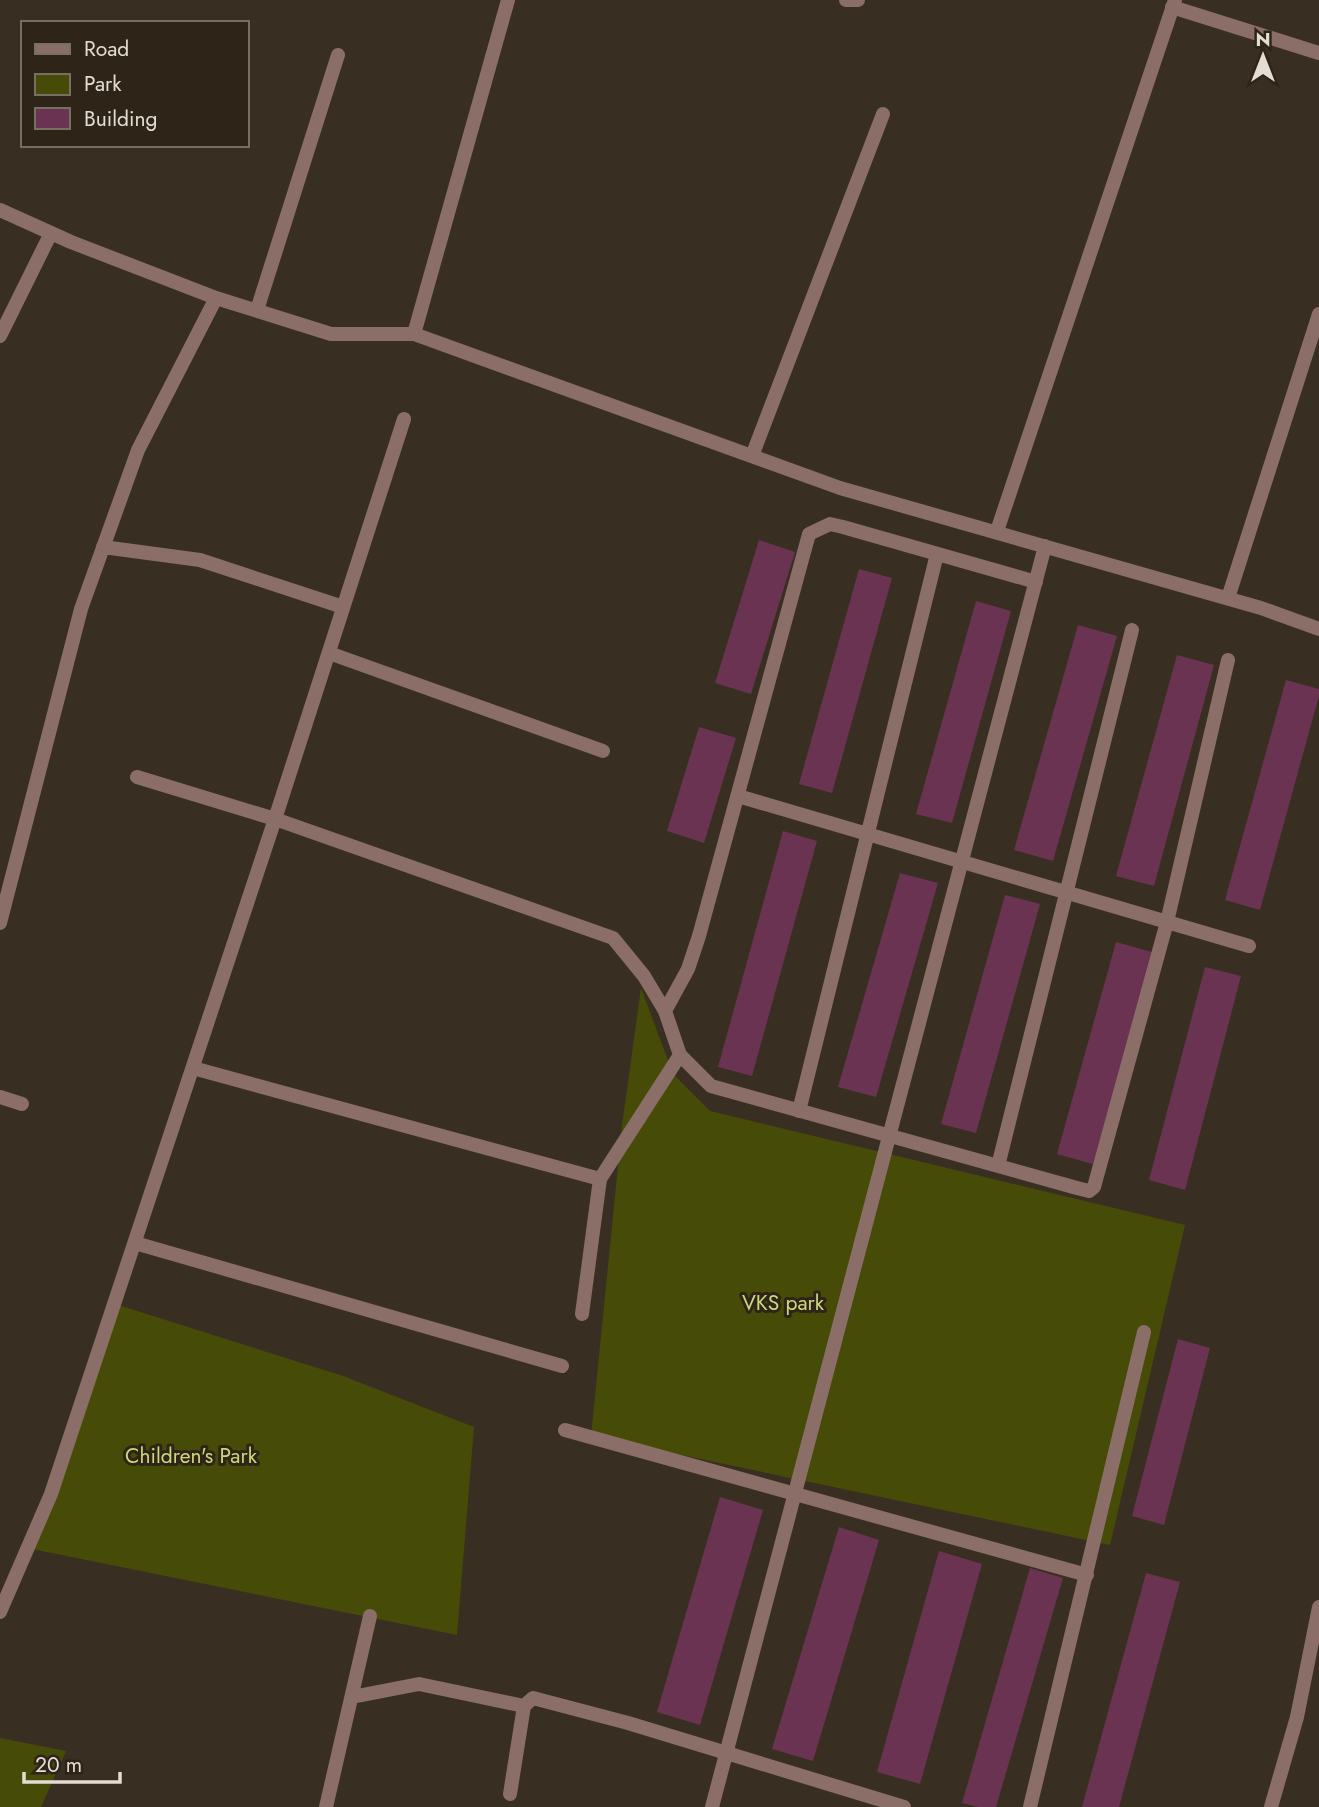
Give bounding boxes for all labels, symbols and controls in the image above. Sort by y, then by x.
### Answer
legend [21,21,248,147]
north arrow [1228,21,1298,91]
text: N [1255,26,1271,53]
text: Road [84,34,129,64]
text: Park [84,69,122,99]
text: Building [84,104,157,134]
park label: VKS park [742,1288,825,1318]
park label: Children's Park [125,1441,258,1471]
scale bar [24,1741,121,1785]
text: 20 m [35,1750,82,1780]

